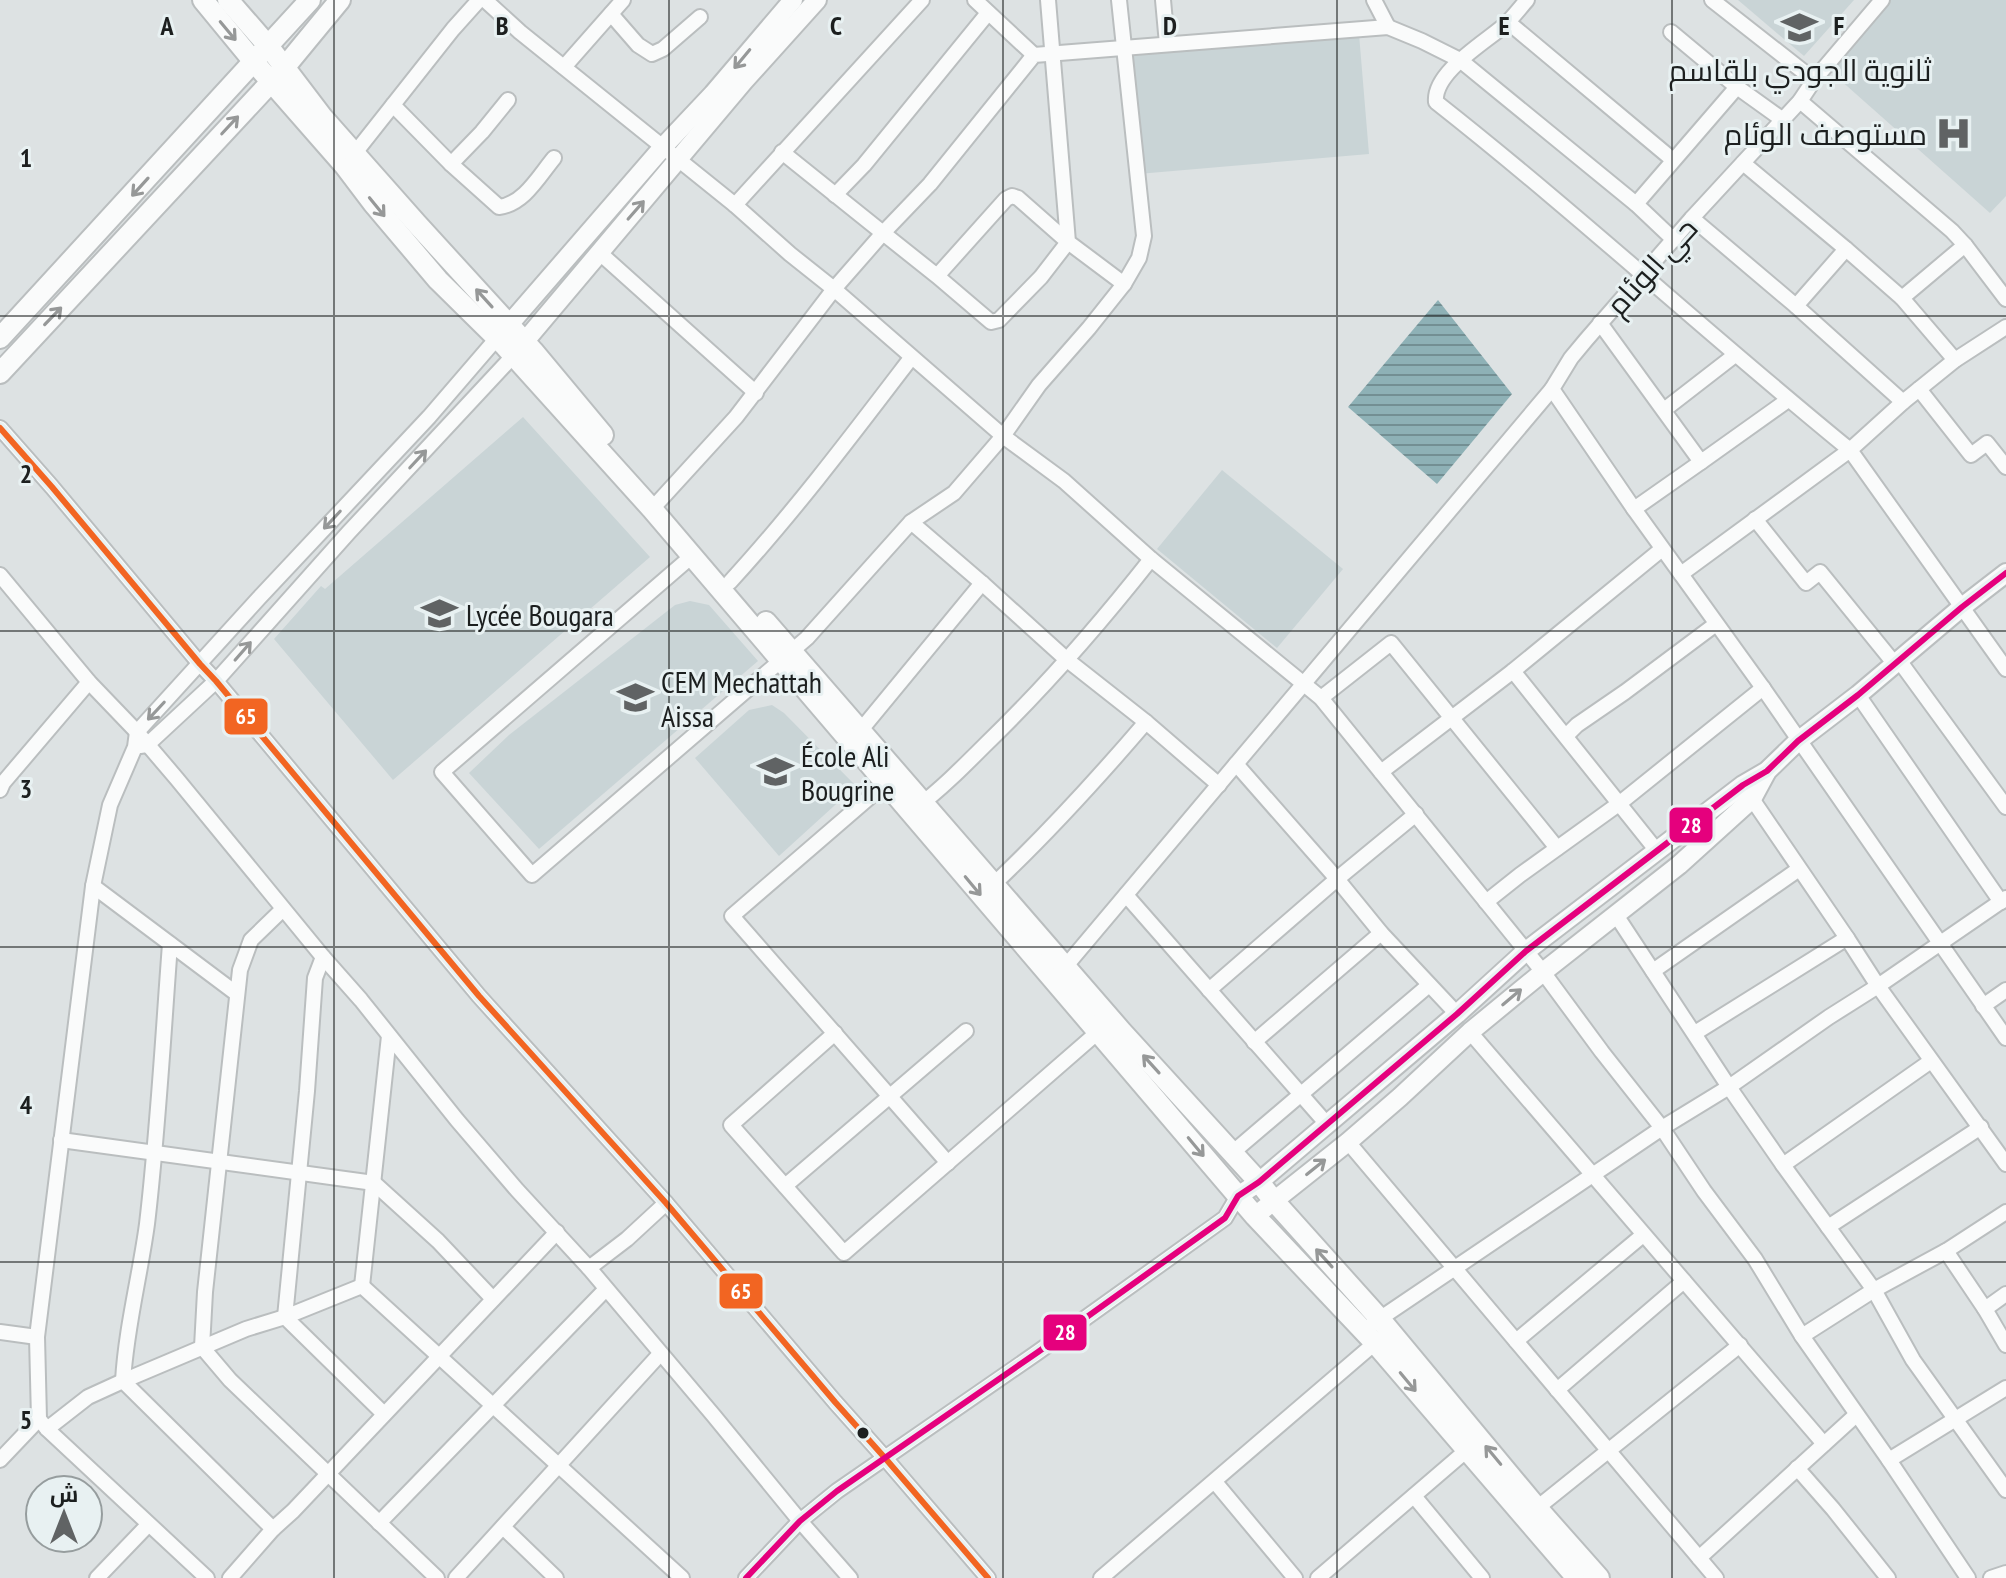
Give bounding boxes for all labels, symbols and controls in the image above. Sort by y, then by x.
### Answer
text: A [159,9,174,42]
text: B [496,9,509,42]
text: C [830,9,842,42]
text: D [1163,9,1177,42]
text: E [1498,9,1510,42]
school or university icon: ثانوية الجودي بلقاسم [1781,9,1819,47]
text: F [1834,9,1845,42]
one-way arrow [219,20,237,41]
one-way arrow [733,49,751,69]
place label: ثانوية الجودي بلقاسم [1668,50,1932,94]
place label: مستوصف الوئام [1724,114,1927,155]
hospital icon: مستوصف الوئام [1934,114,1972,152]
one-way arrow [220,115,239,135]
text: 1 [20,141,32,174]
one-way arrow [130,177,149,197]
one-way arrow [368,196,386,217]
one-way arrow [626,200,644,220]
street label: حي الوئام [1597,209,1709,327]
one-way arrow [475,288,494,309]
one-way arrow [44,306,63,326]
one-way arrow [408,450,427,469]
text: 2 [20,457,32,490]
one-way arrow [323,510,342,529]
school or university icon: Lycée Bougara [421,595,459,633]
place label: Lycée Bougara [466,595,614,634]
one-way arrow [234,641,252,662]
place label: CEM Mechattah Aissa [661,662,822,735]
school or university icon: CEM Mechattah Aissa [616,679,654,717]
line badge: 65 [223,697,269,736]
one-way arrow [147,701,165,721]
text: 65 [235,702,257,730]
place label: École Ali Bougrine [801,736,894,809]
school or university icon: École Ali Bougrine [756,753,794,791]
text: 3 [20,772,32,805]
line badge: 28 [1668,806,1714,844]
text: 28 [1680,811,1702,839]
one-way arrow [964,875,982,895]
one-way arrow [1501,988,1522,1006]
one-way arrow [1142,1054,1161,1074]
text: 4 [20,1088,33,1121]
one-way arrow [1187,1137,1205,1157]
one-way arrow [1305,1159,1326,1176]
one-way arrow [1316,1248,1334,1268]
line badge: 65 [718,1272,764,1310]
text: 65 [730,1277,752,1305]
line badge: 28 [1042,1313,1088,1352]
text: 28 [1054,1318,1076,1346]
one-way arrow [1399,1371,1417,1391]
text: 5 [20,1403,32,1436]
unlabelled marker [855,1425,871,1441]
one-way arrow [1484,1446,1502,1466]
north arrow [24,1474,104,1554]
text: ش [50,1480,78,1508]

